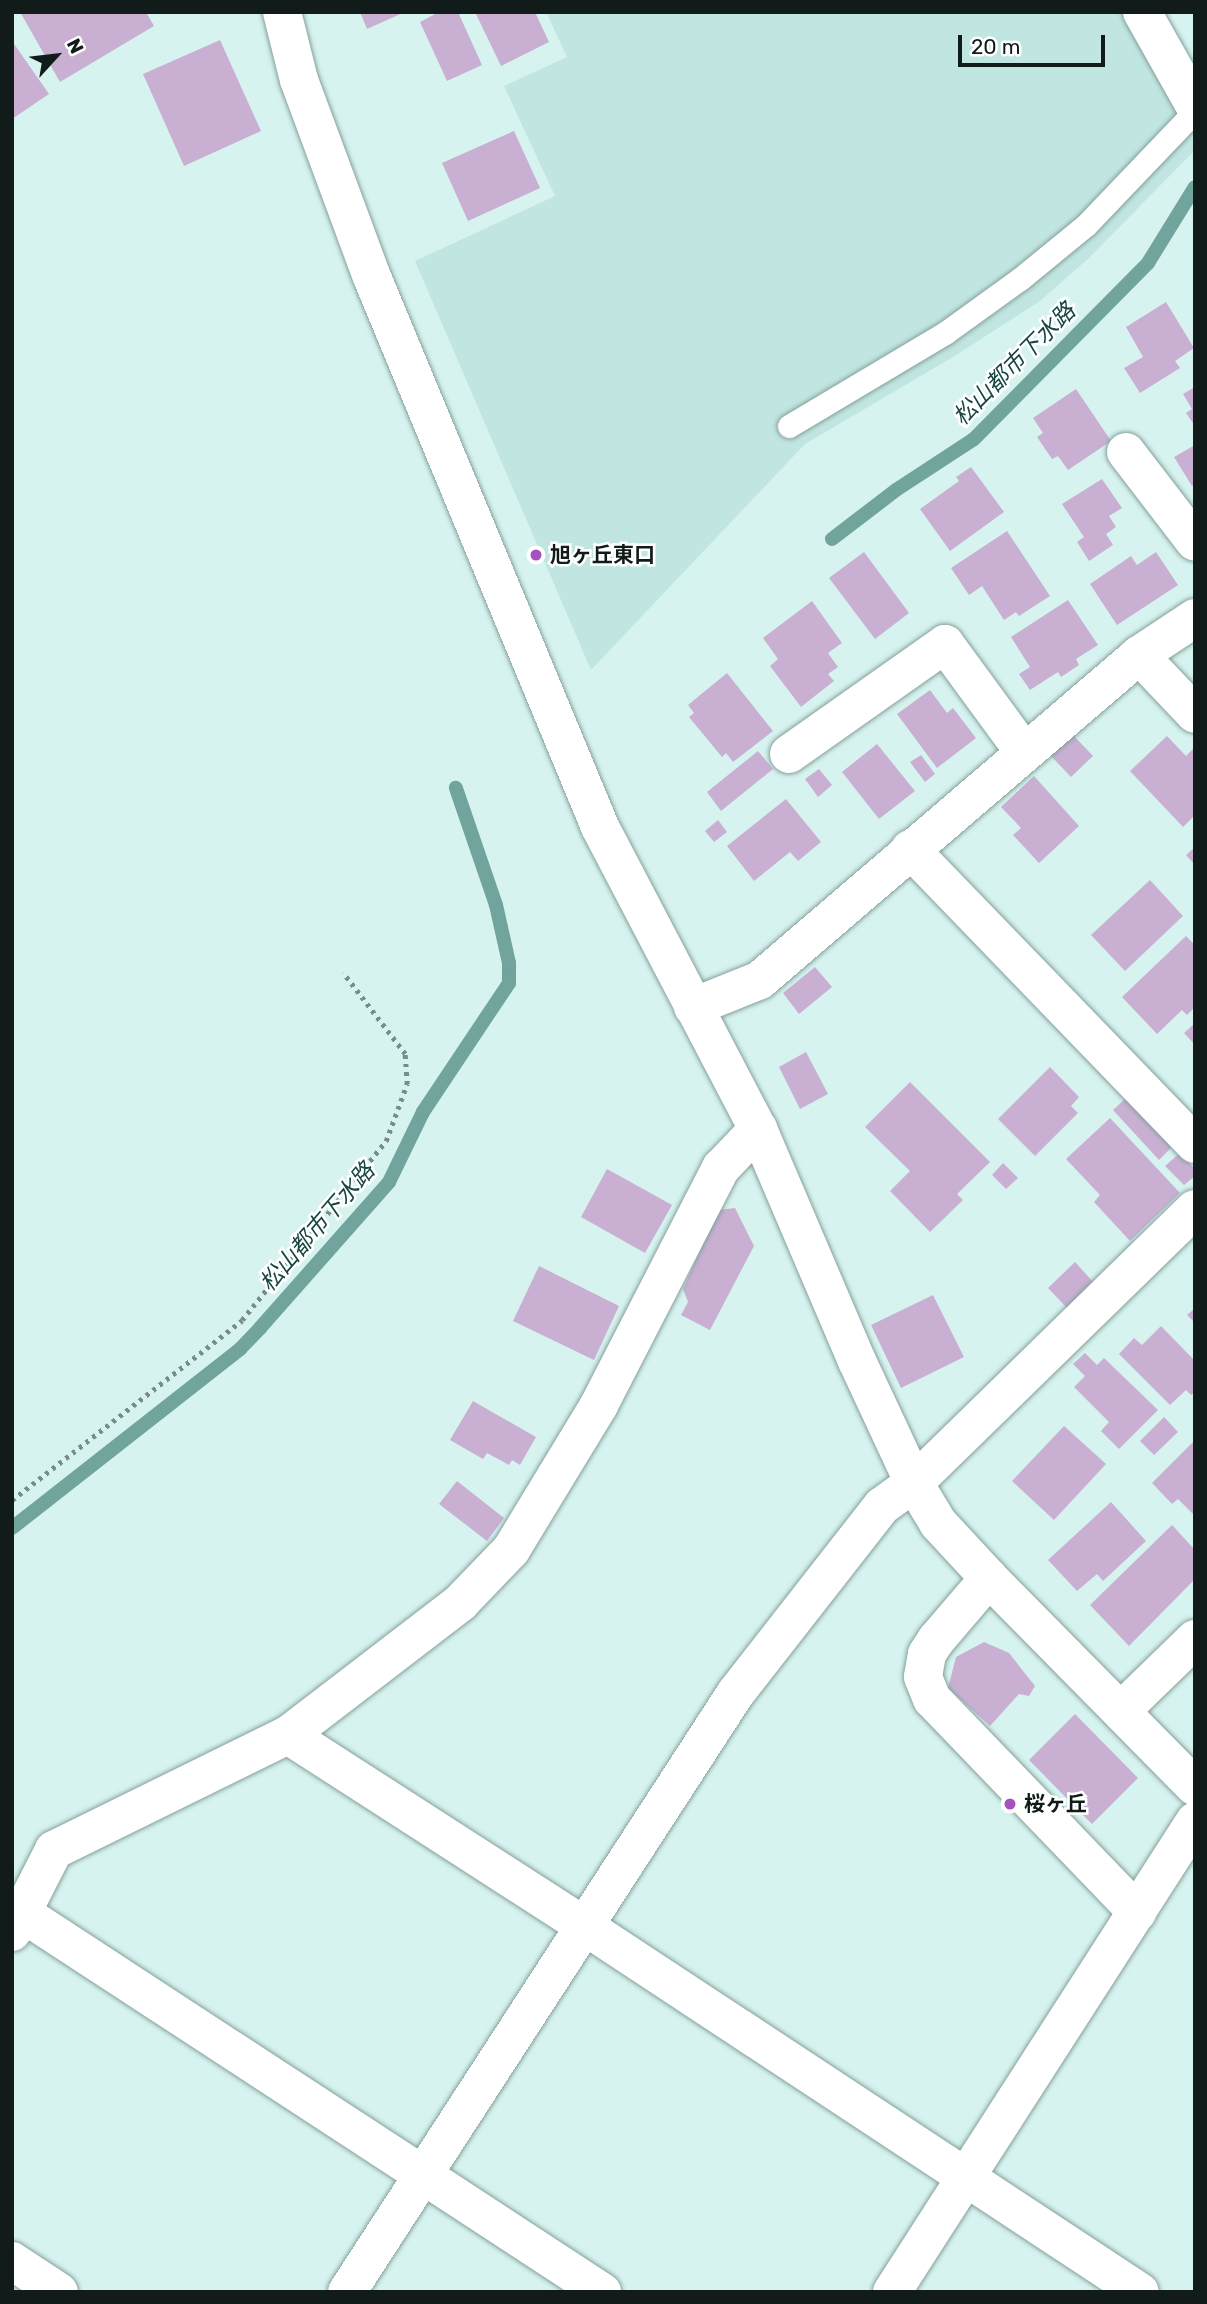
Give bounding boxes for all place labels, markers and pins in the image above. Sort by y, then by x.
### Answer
place label: 旭ヶ丘東口 [550,542,655,568]
marker: 旭ヶ丘東口 [528,547,544,563]
place label: 桜ヶ丘 [1024,1791,1087,1817]
marker: 桜ヶ丘 [1002,1796,1018,1812]

